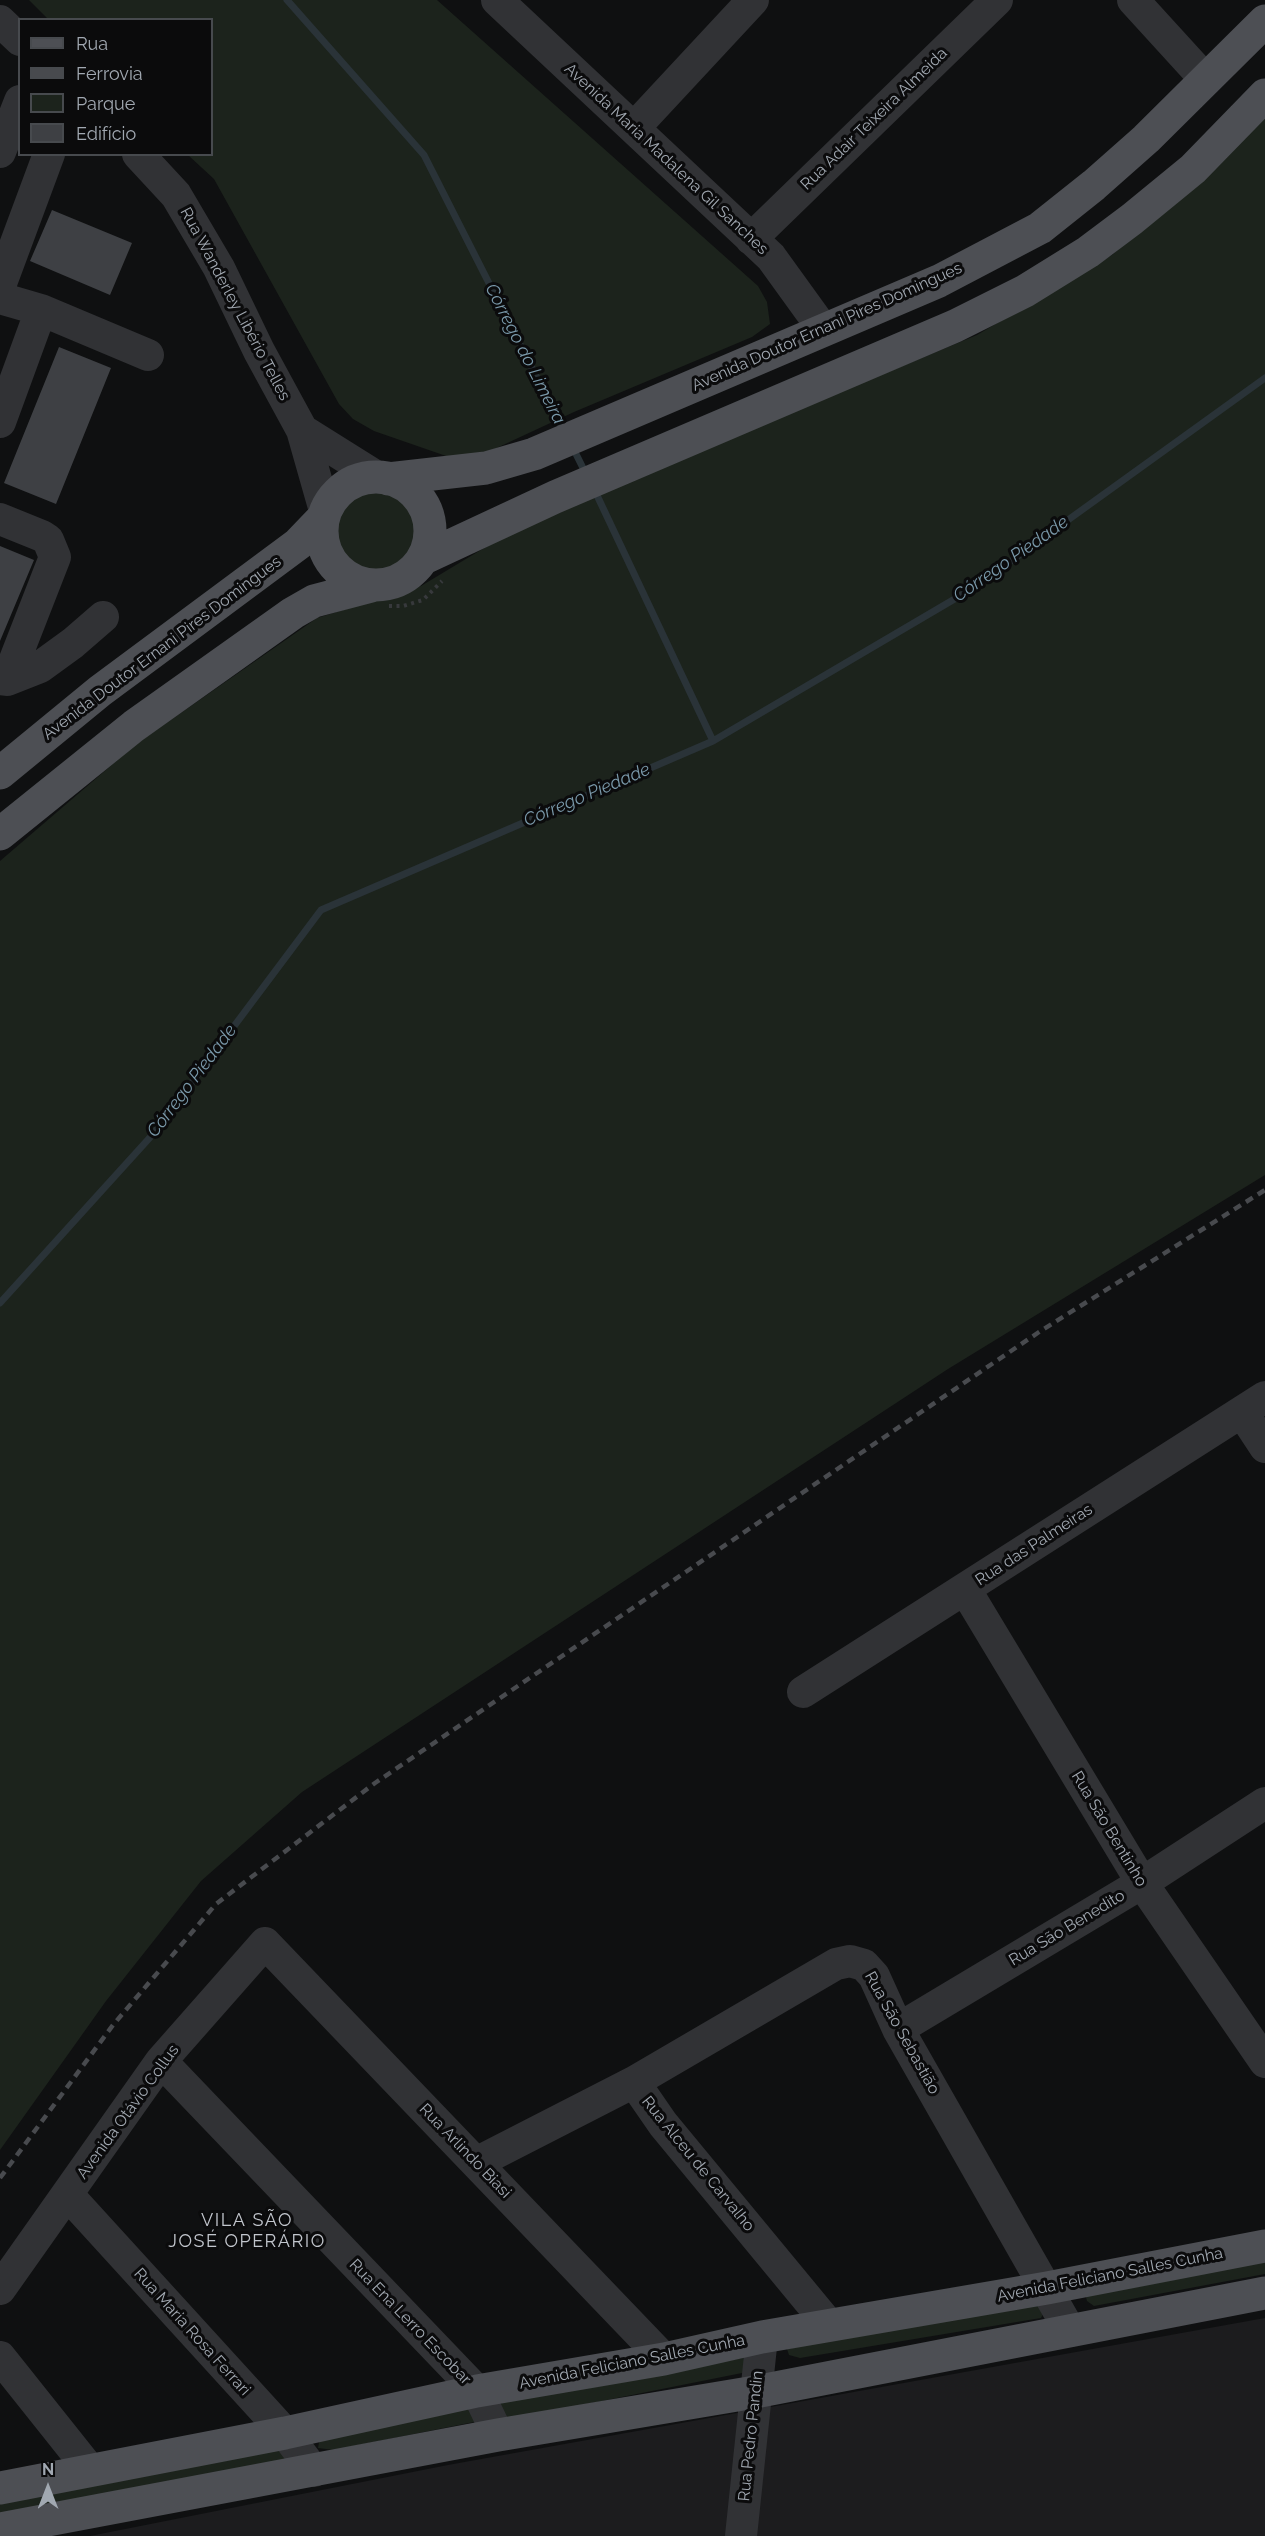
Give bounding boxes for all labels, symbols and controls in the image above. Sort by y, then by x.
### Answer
legend [18,18,213,156]
text: Rua [76,33,108,54]
street label: Rua Adair Teixeira Almeida [797,44,951,194]
street label: Avenida Maria Madalena Gil Sanches [560,59,772,259]
text: Ferrovia [76,63,143,84]
text: Parque [76,93,135,114]
text: Edifício [76,123,136,144]
street label: Rua Wanderley Libério Telles [176,204,294,404]
street label: Avenida Doutor Ernani Pires Domingues [689,259,965,395]
water label: Córrego do Limeira [480,280,570,428]
water label: Córrego Piedade [949,511,1073,607]
street label: Avenida Doutor Ernani Pires Domingues [39,552,285,744]
water label: Córrego Piedade [520,759,654,831]
water label: Córrego Piedade [143,1020,241,1142]
street label: Rua das Palmeiras [972,1500,1096,1590]
street label: Rua São Bentinho [1067,1768,1151,1890]
street label: Rua São Benedito [1006,1886,1128,1970]
street label: Rua São Sebastião [860,1968,944,2098]
street label: Avenida Otávio Collus [73,2041,183,2183]
street label: Rua Alceu de Carvalho [638,2093,758,2235]
street label: Rua Arlindo Biasi [415,2100,515,2202]
district label: VILA SÃO JOSÉ OPERÁRIO [168,2210,326,2252]
street label: Avenida Feliciano Salles Cunha [995,2244,1225,2306]
street label: Rua Ena Lerro Escobar [345,2255,475,2389]
street label: Rua Maria Rosa Ferrari [130,2264,254,2400]
street label: Avenida Feliciano Salles Cunha [517,2331,747,2393]
street label: Rua Pedro Pandin [735,2370,767,2502]
north arrow [18,2458,78,2518]
text: N [42,2460,54,2479]

